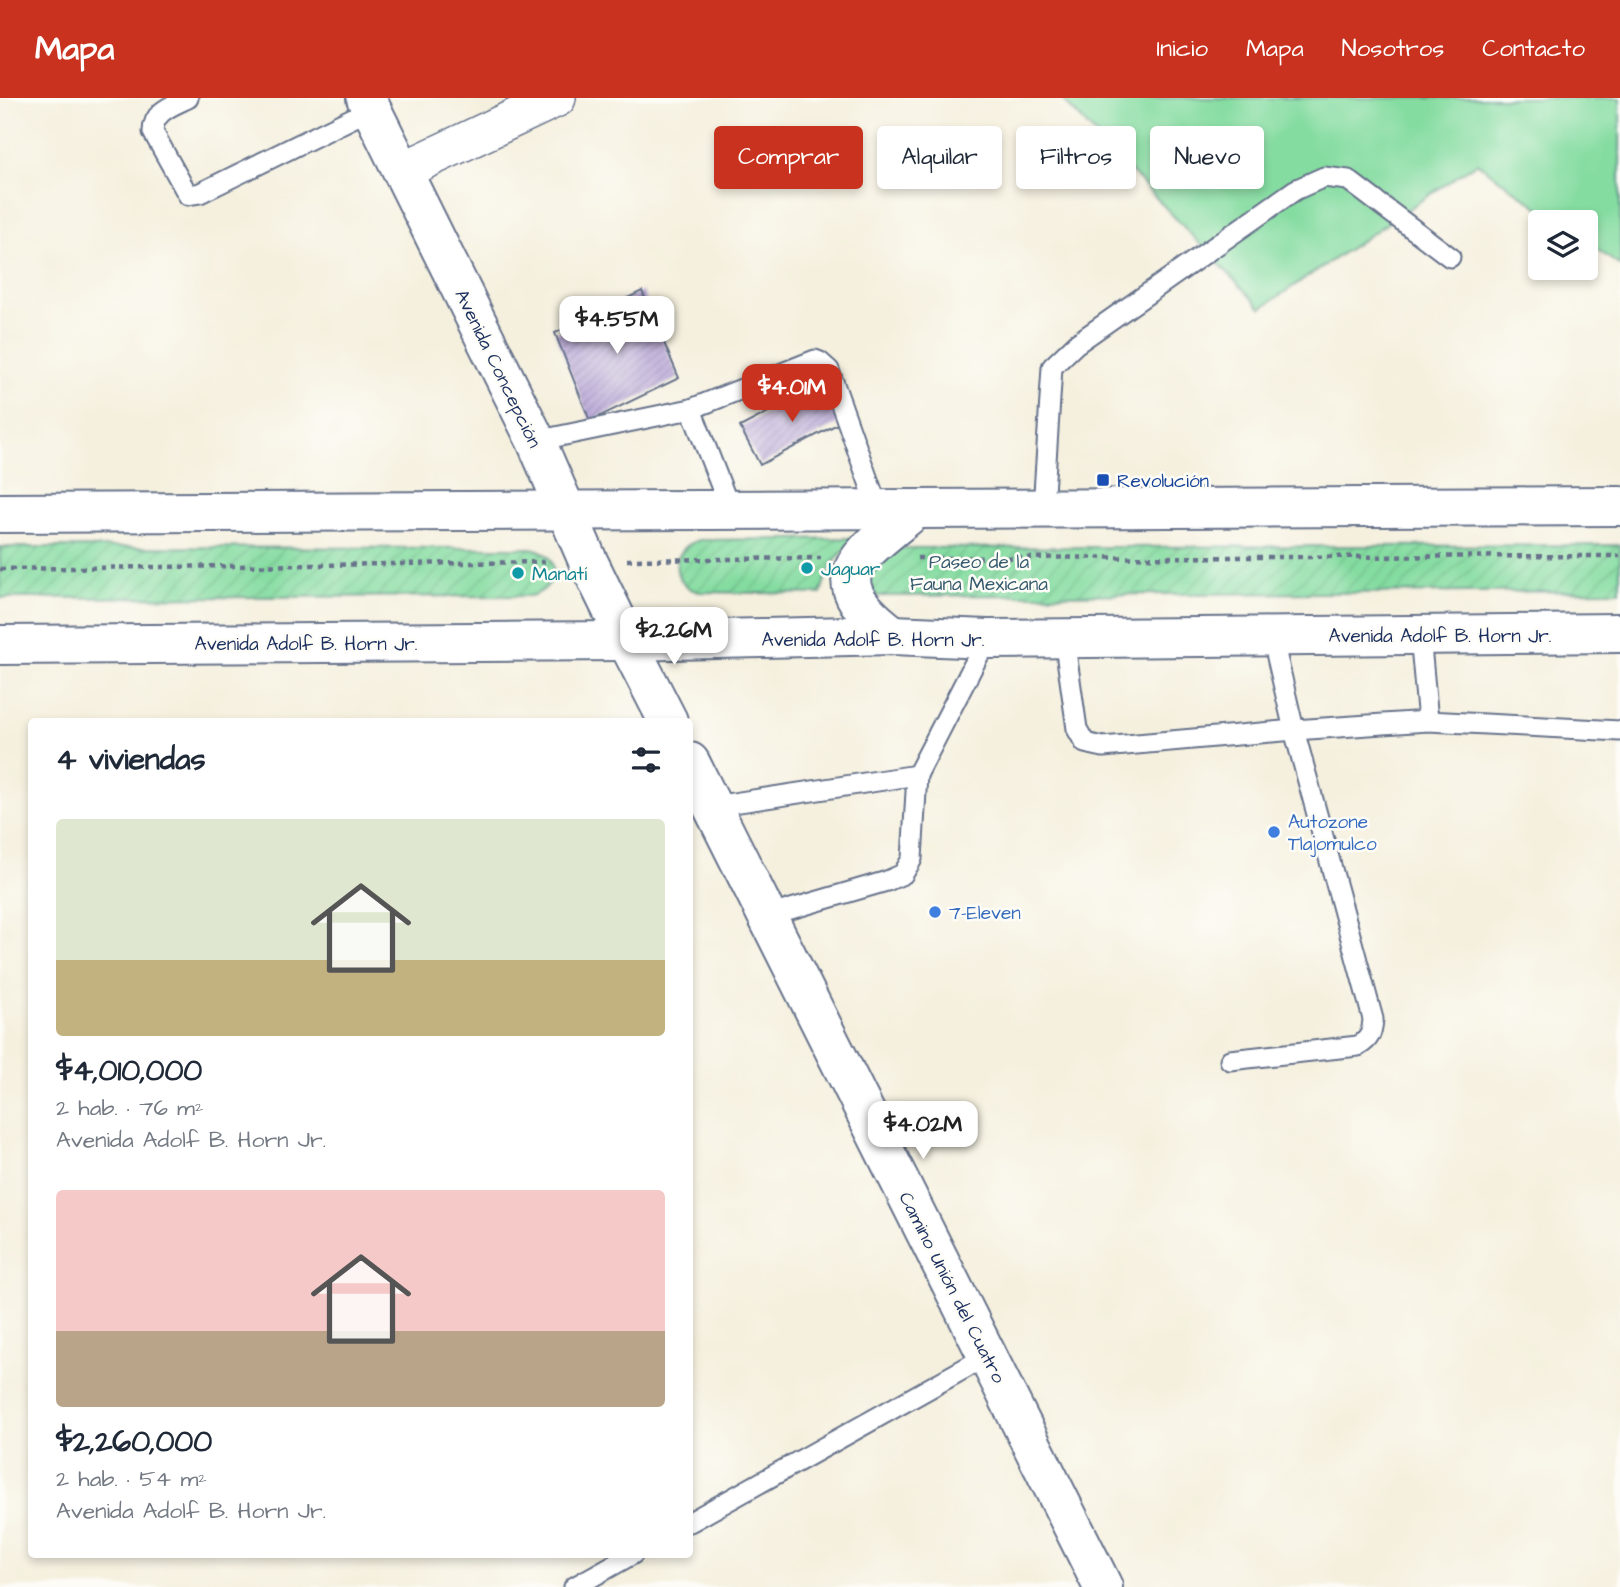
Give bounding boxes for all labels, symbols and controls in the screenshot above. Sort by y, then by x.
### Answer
text: Mapa [35,26,114,72]
text: Inicio [1156,32,1208,66]
text: Mapa [1246,32,1304,66]
text: Nosotros [1342,32,1444,66]
text: Contacto [1482,32,1585,66]
chip: Comprar [714,126,863,189]
chip: Alquilar [877,126,1002,189]
chip: Filtros [1016,126,1136,189]
chip: Nuevo [1150,126,1264,189]
map controls [1528,210,1598,280]
button: layers [1528,210,1598,280]
street label: Avenida Concepción [448,285,548,452]
pin: $4.55M [560,296,674,356]
text: $4.55M [575,303,659,335]
pin: $4.01M [735,364,849,424]
text: $4.01M [758,371,826,403]
place label: Revolución [1117,468,1209,495]
marker: Revolución [1095,472,1111,488]
park label: Paseo de la Fauna Mexicana [910,549,1048,598]
place label: Jaguar [821,556,881,584]
marker: Jaguar [799,560,815,576]
place label: Manatí [532,561,587,588]
marker: Manatí [510,565,526,581]
pin: $2.26M [617,608,731,667]
text: $2.26M [636,614,712,646]
street label: Avenida Adolf B. Horn Jr. [1329,623,1551,650]
street label: Avenida Adolf B. Horn Jr. [762,627,984,654]
street label: Avenida Adolf B. Horn Jr. [195,631,417,658]
text: 4 viviendas [56,739,206,781]
icon: filters [627,741,665,779]
place label: Autozone Tlajomulco [1288,809,1377,858]
marker: Autozone Tlajomulco [1266,824,1282,840]
icon: home [298,865,424,991]
place label: 7-Eleven [949,900,1021,927]
marker: 7-Eleven [927,904,943,920]
text: $4,010,000 [56,1050,202,1092]
text: 2 hab. · 76 m² [56,1092,204,1124]
pin: $4.02M [866,1102,980,1161]
text: $4.02M [884,1108,962,1140]
text: Avenida Adolf B. Horn Jr. [56,1124,326,1156]
street label: Camino Unión del Cuatro [892,1187,1012,1388]
icon: home [298,1236,424,1362]
text: $2,260,000 [56,1421,212,1463]
text: 2 hab. · 54 m² [56,1463,207,1495]
text: Avenida Adolf B. Horn Jr. [56,1495,326,1527]

